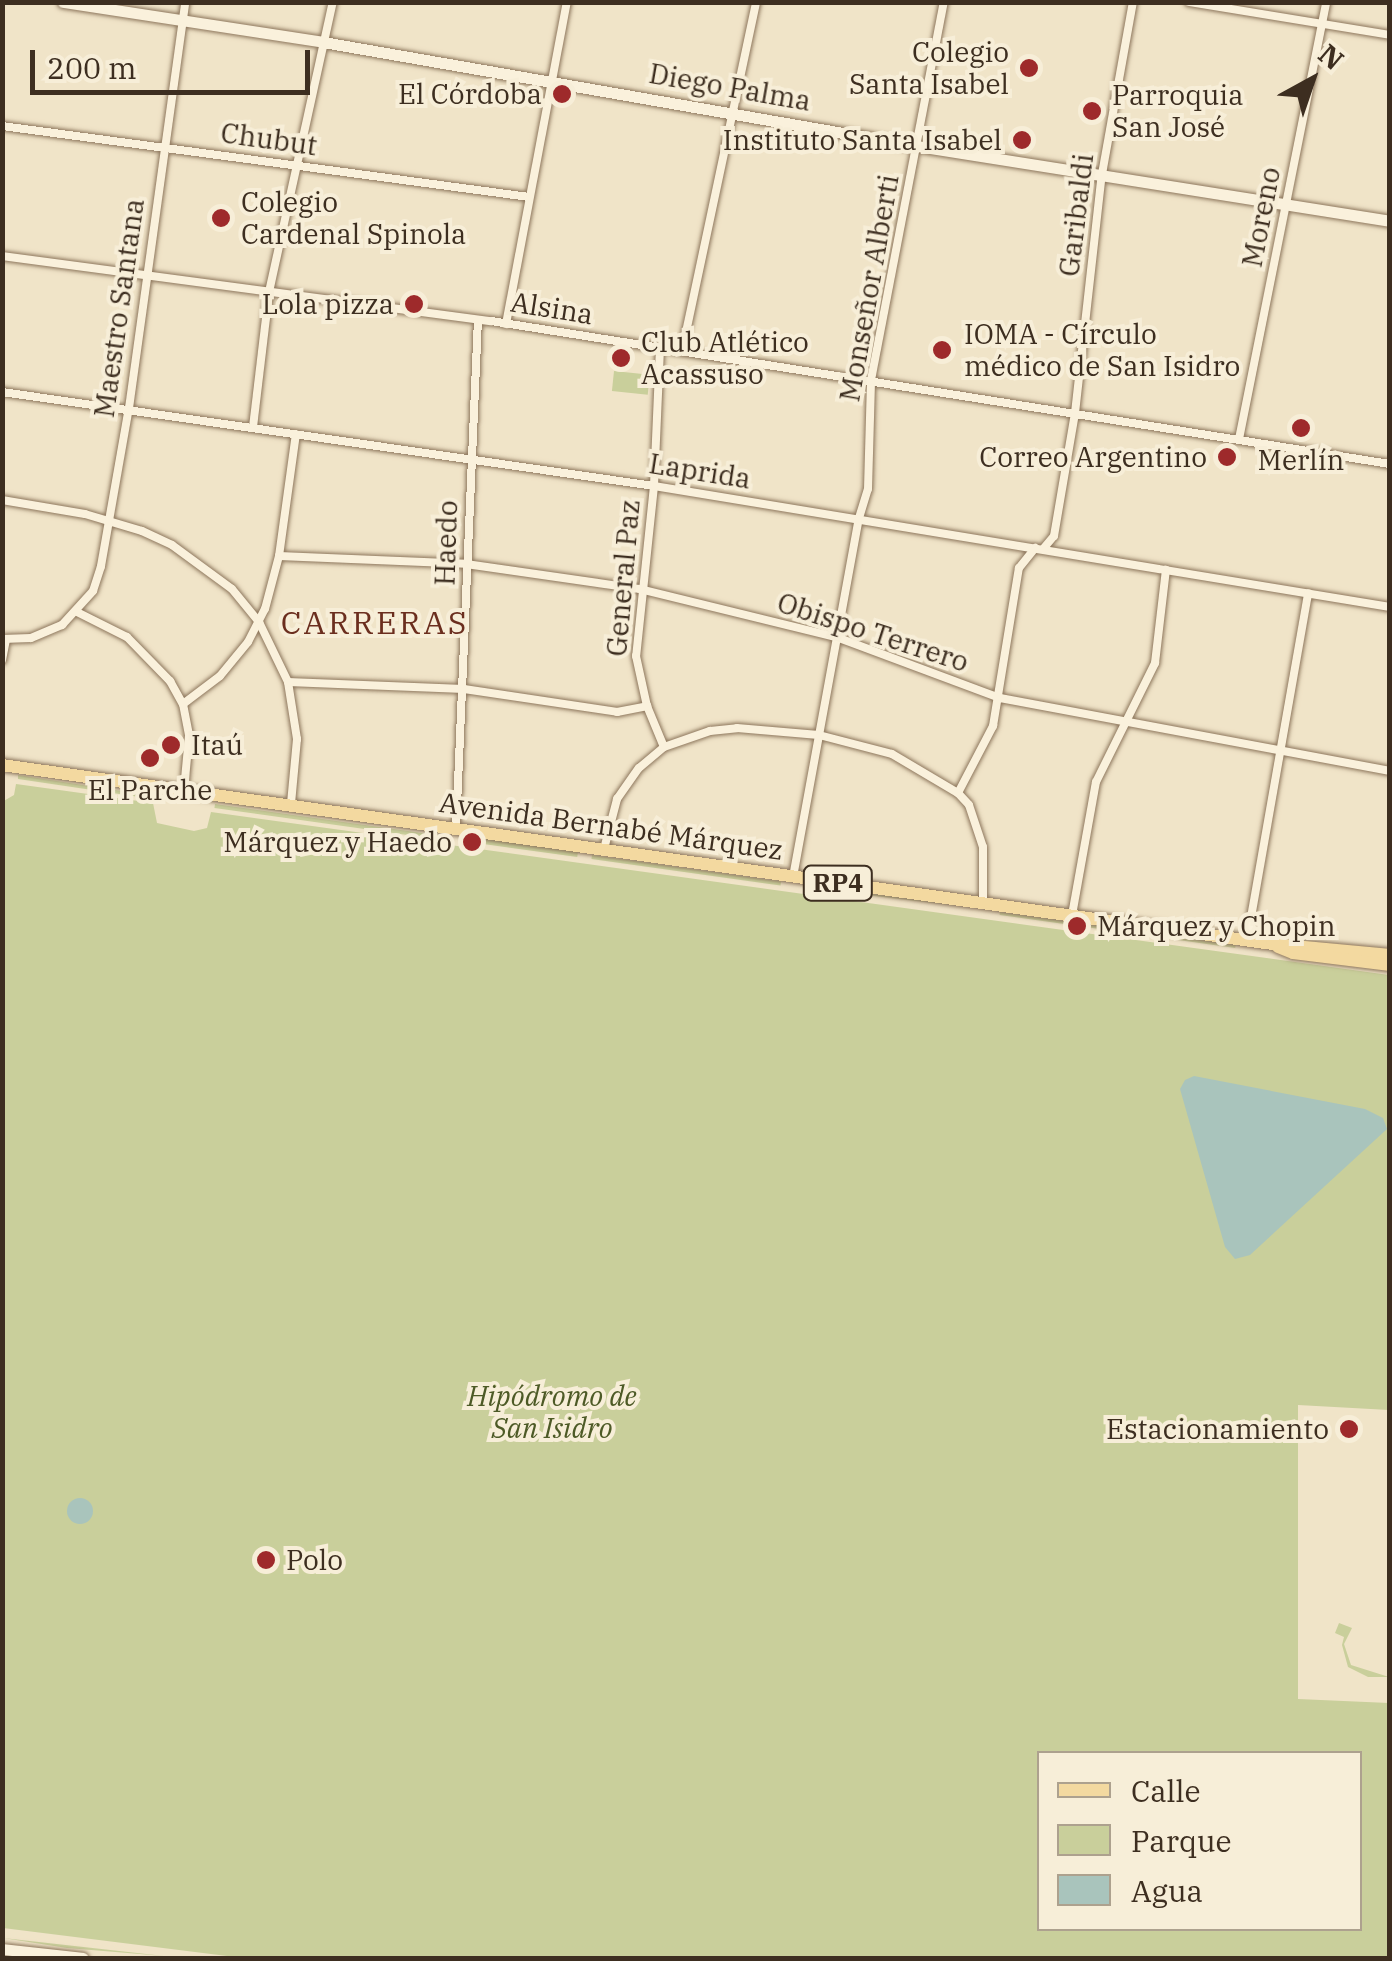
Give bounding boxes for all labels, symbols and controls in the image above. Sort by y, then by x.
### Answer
scale bar [35,30,315,92]
north arrow [1262,30,1362,130]
place label: Colegio Santa Isabel [849,35,1009,101]
text: N [1311,35,1352,78]
text: 200 m [47,48,137,87]
street label: Diego Palma [646,56,814,118]
marker: Colegio Santa Isabel [1018,57,1040,79]
place label: El Córdoba [398,77,542,111]
place label: Parroquia San José [1112,78,1243,144]
marker: El Córdoba [551,83,573,105]
marker: Parroquia San José [1081,100,1103,122]
street label: Chubut [219,116,319,162]
place label: Instituto Santa Isabel [723,123,1002,157]
marker: Instituto Santa Isabel [1011,129,1033,151]
street label: Garibaldi [1052,152,1100,278]
street label: Moreno [1235,164,1287,270]
street label: Monseñor Alberti [832,172,906,404]
place label: Colegio Cardenal Spinola [241,185,466,251]
street label: Maestro Santana [87,196,151,420]
marker: Colegio Cardenal Spinola [210,207,232,229]
street label: Alsina [508,285,596,331]
place label: Lola pizza [262,287,394,321]
marker: Lola pizza [403,293,425,315]
place label: IOMA - Círculo médico de San Isidro [964,317,1240,383]
place label: Club Atlético Acassuso [641,325,809,391]
marker: IOMA - Círculo médico de San Isidro [929,337,955,363]
marker: Club Atlético Acassuso [610,347,632,369]
marker: Merlín [1290,417,1312,439]
place label: Correo Argentino [979,440,1207,474]
place label: Merlín [1258,443,1344,477]
street label: Laprida [647,446,753,496]
marker: Correo Argentino [1216,446,1238,468]
street label: General Paz [599,498,647,658]
street label: Haedo [428,500,464,586]
street label: Obispo Terrero [773,585,973,679]
district label: CARRERAS [281,603,469,641]
place label: Itaú [191,728,243,762]
marker: Itaú [160,734,182,756]
marker: El Parche [139,747,161,769]
place label: El Parche [88,773,212,807]
street label: Avenida Bernabé Márquez [437,785,785,867]
place label: Márquez y Haedo [223,825,452,859]
marker: Márquez y Haedo [461,831,483,853]
road number: RP4 [800,863,876,903]
place label: Márquez y Chopin [1097,909,1336,943]
marker: Márquez y Chopin [1066,915,1088,937]
park label: Hipódromo de San Isidro [467,1379,637,1445]
place label: Estacionamiento [1106,1412,1329,1446]
marker: Estacionamiento [1338,1418,1360,1440]
place label: Polo [286,1543,343,1577]
marker: Polo [255,1549,277,1571]
legend [1037,1751,1362,1931]
text: Calle [1131,1771,1201,1810]
text: Parque [1131,1821,1232,1860]
text: Agua [1131,1871,1203,1910]

